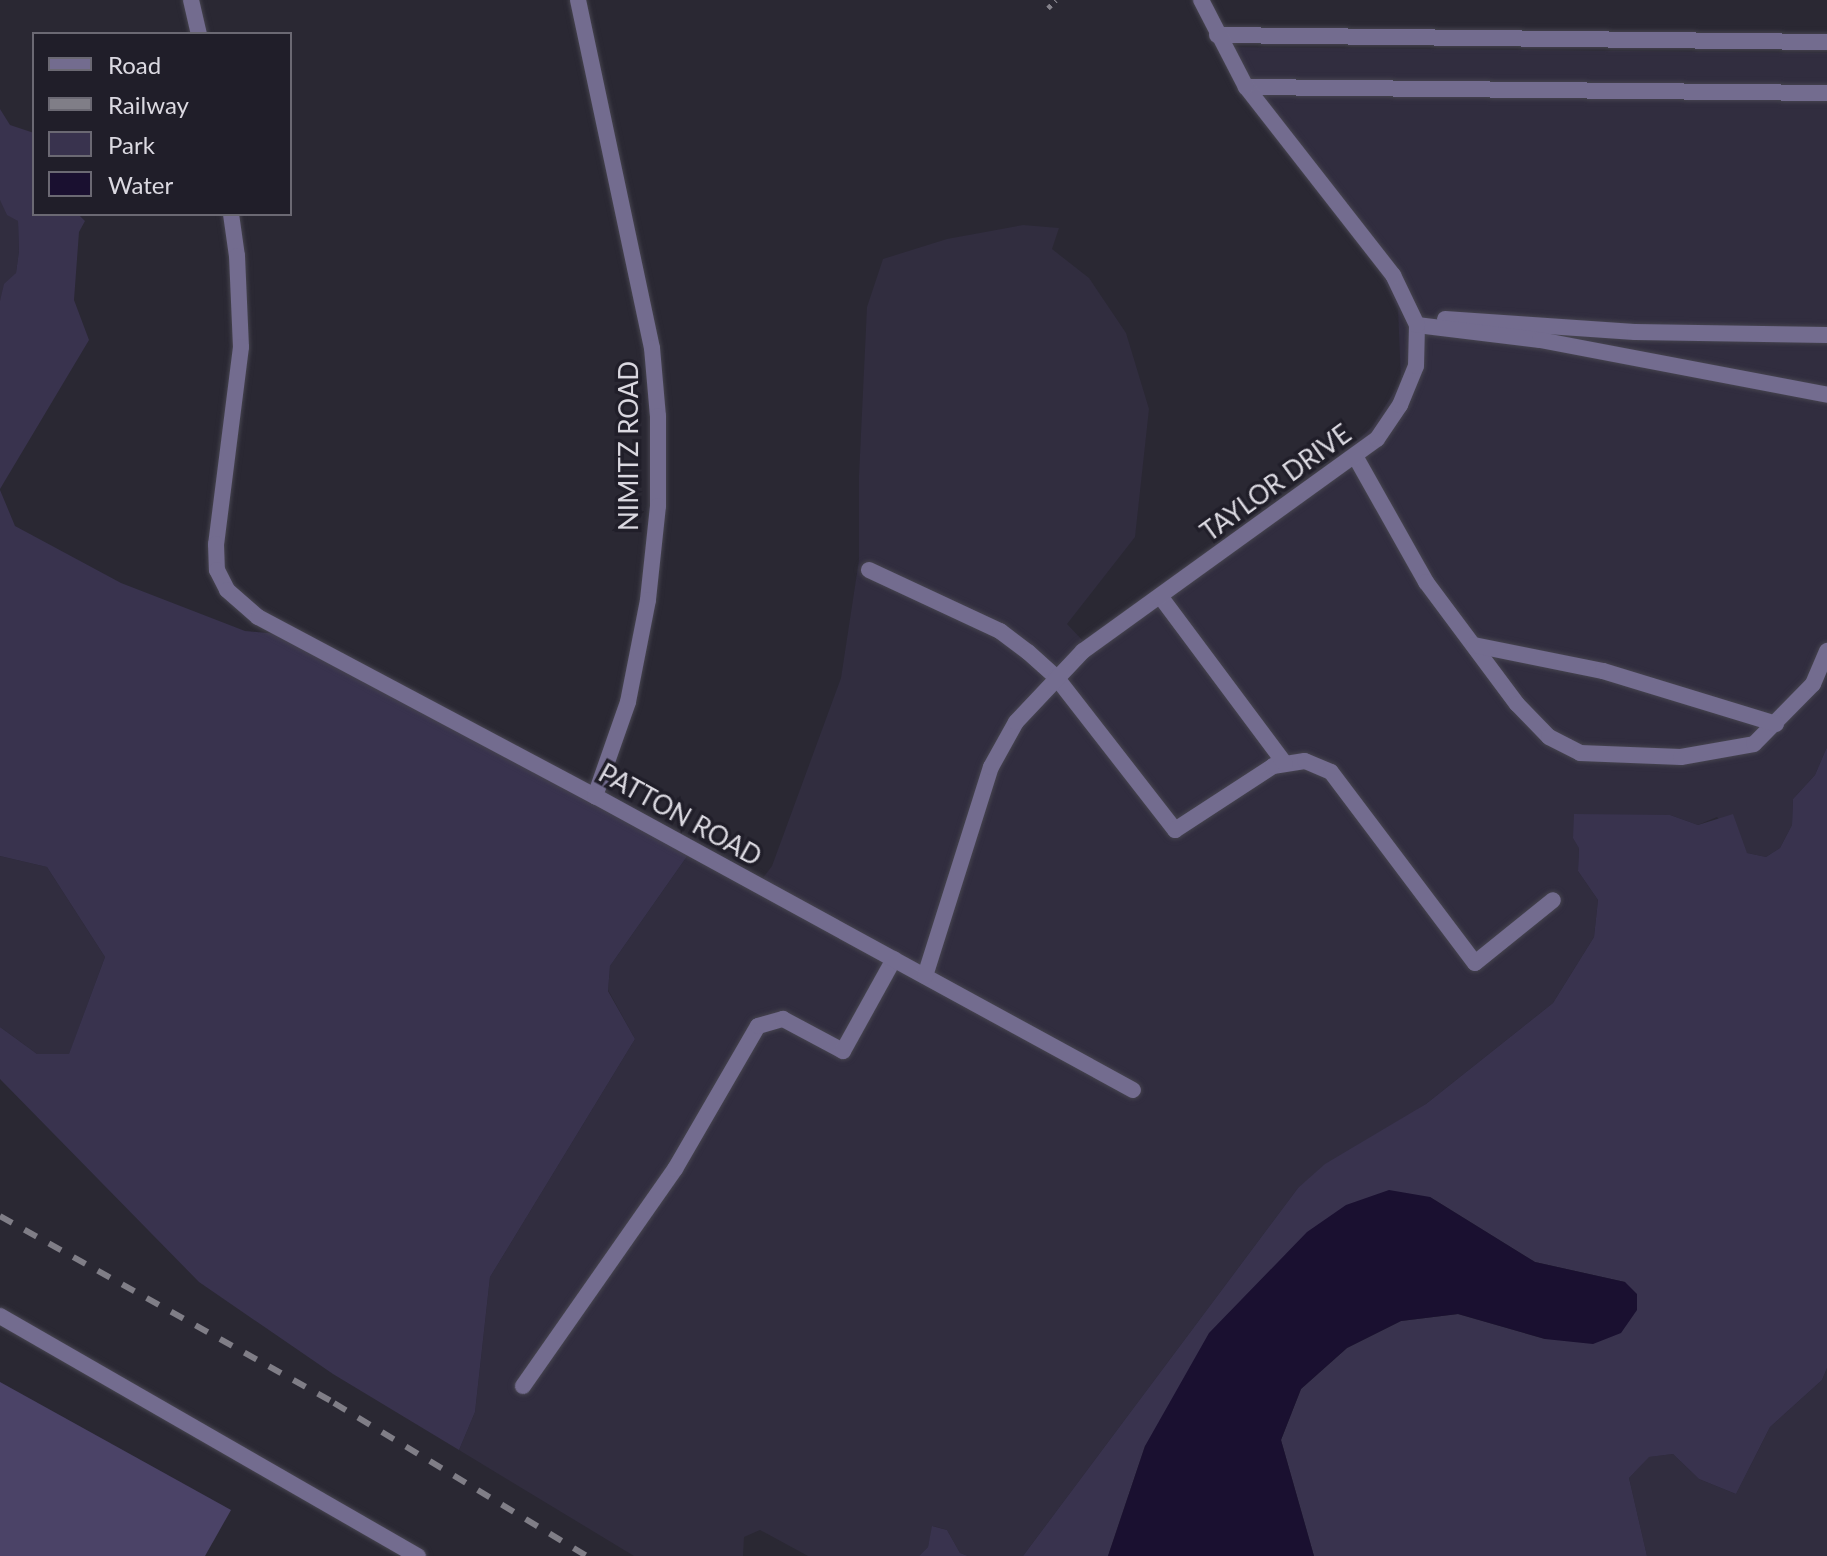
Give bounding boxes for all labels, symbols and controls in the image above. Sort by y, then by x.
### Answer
legend [32,32,292,216]
text: Road [108,50,161,79]
text: Railway [108,90,189,119]
text: Park [108,130,155,159]
text: Water [108,170,173,199]
street label: NIMITZ ROAD [613,361,645,531]
street label: TAYLOR DRIVE [1195,418,1357,548]
street label: PATTON ROAD [593,757,767,873]

